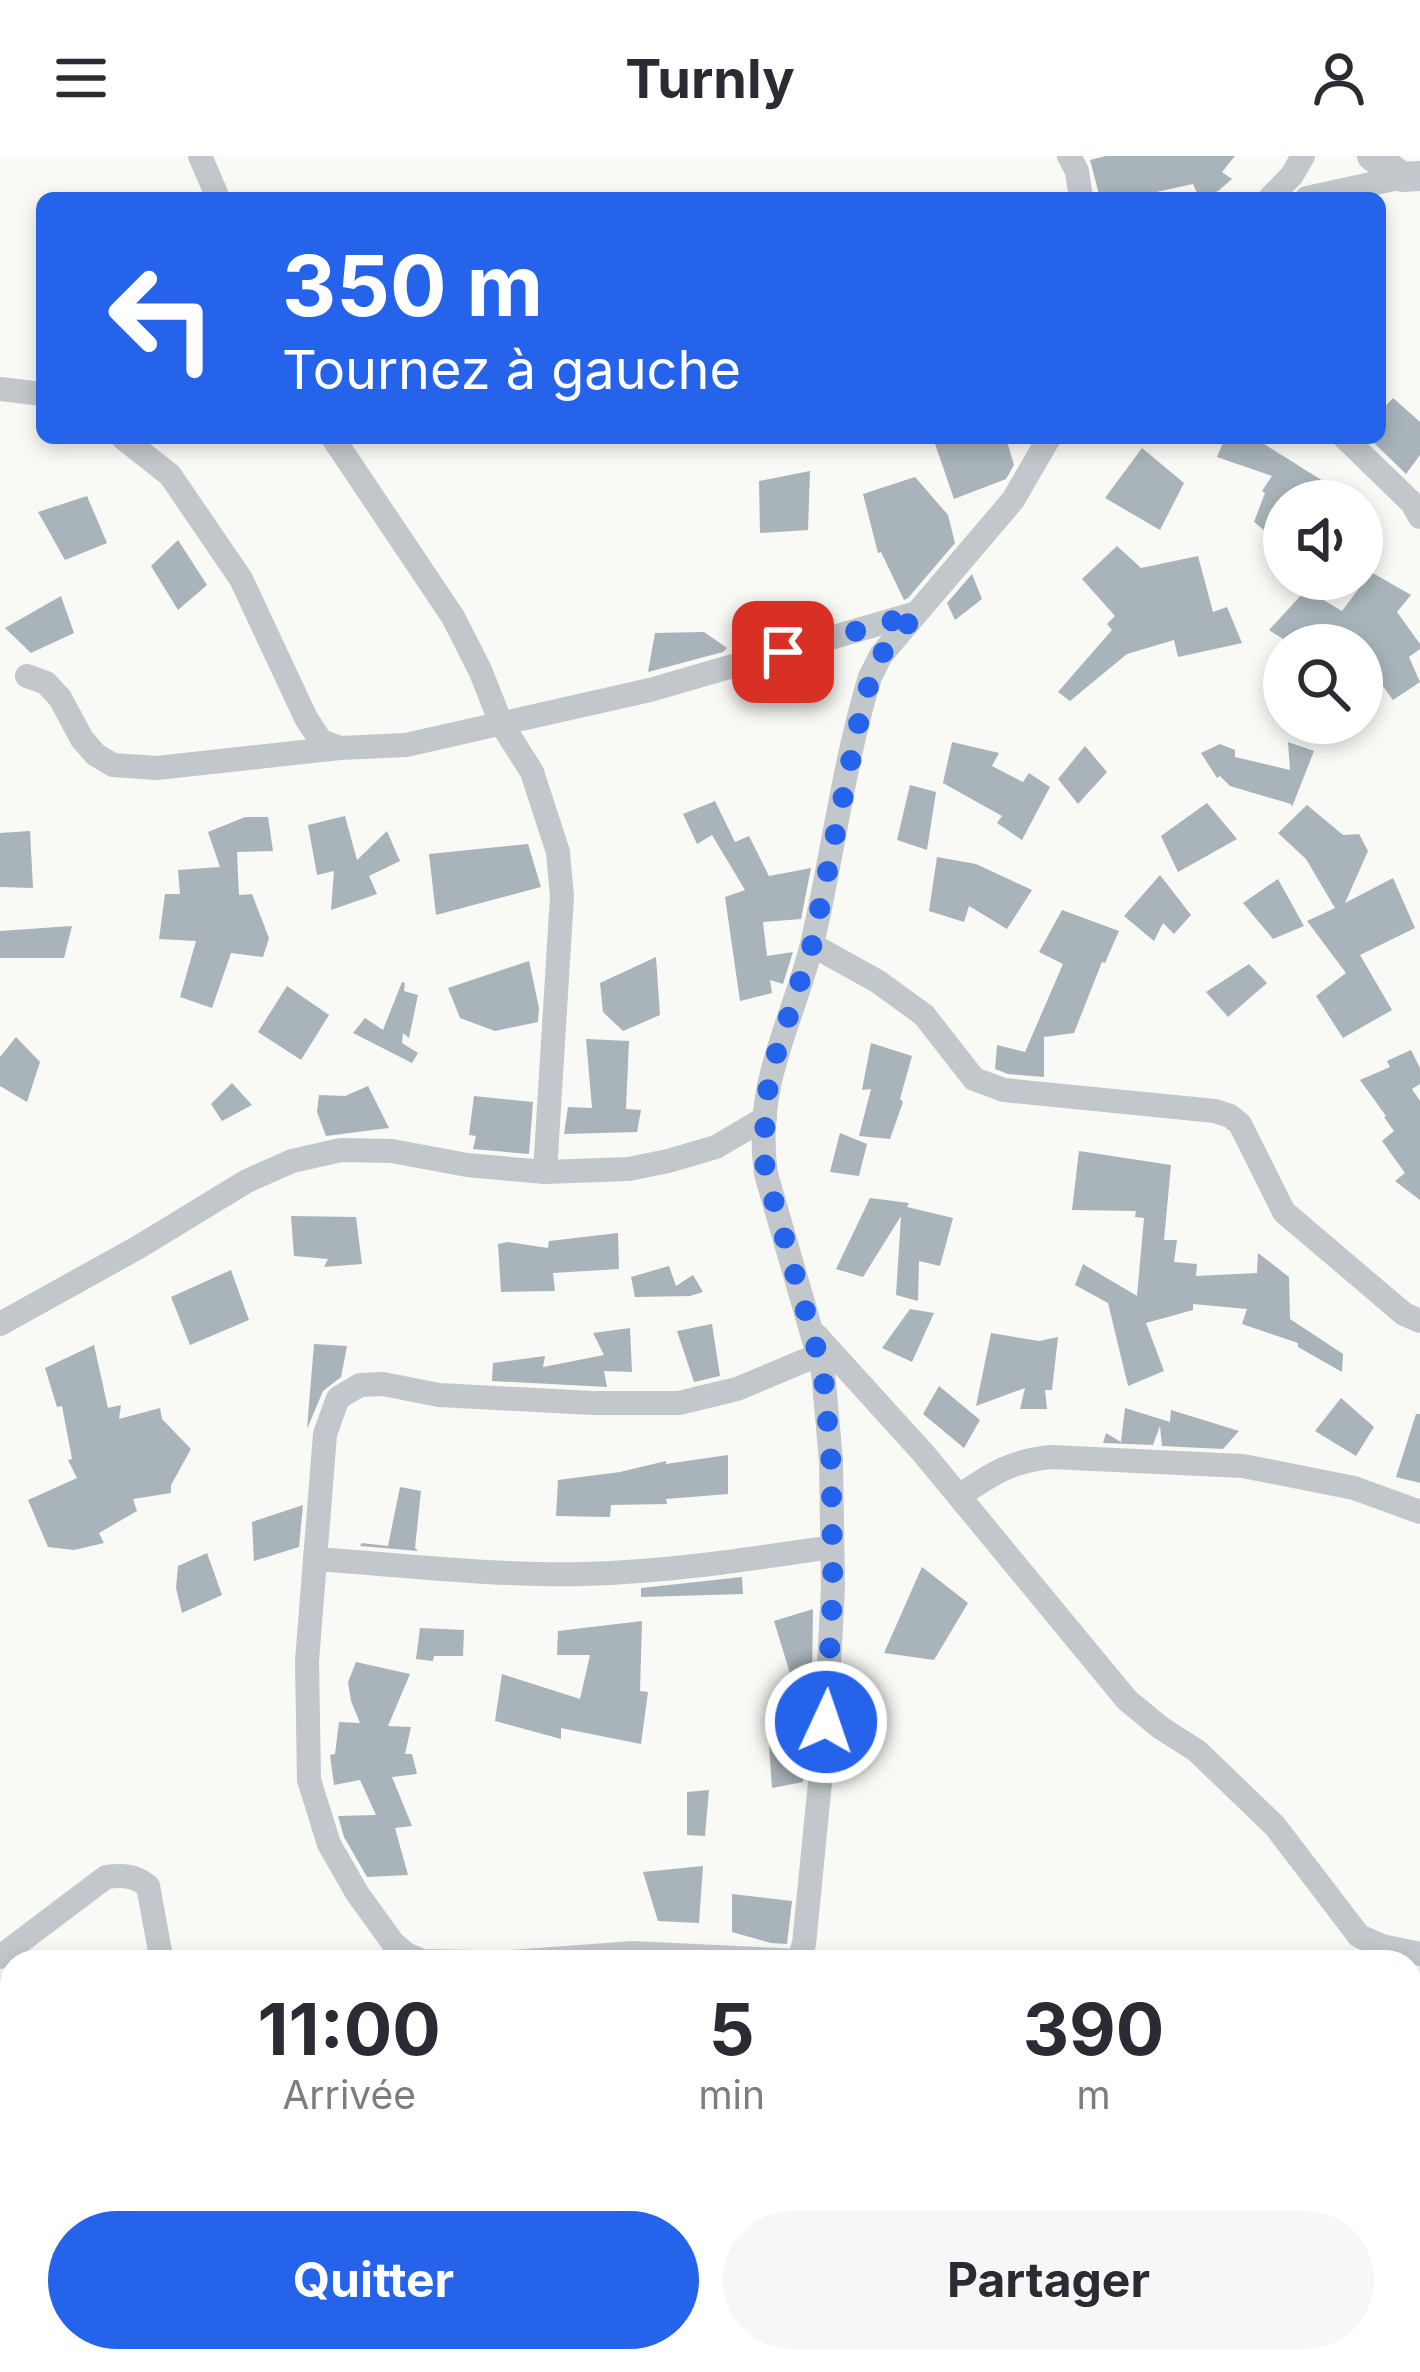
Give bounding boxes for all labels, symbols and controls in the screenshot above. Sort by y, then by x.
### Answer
icon: menu [48,45,114,111]
icon: person [1306,45,1372,111]
text: Turnly [625,46,795,111]
text: 350 m [282,235,543,336]
icon: left [84,240,240,396]
text: Tournez à gauche [282,337,741,402]
map controls [1263,480,1383,744]
button: sound [1263,480,1383,600]
pin [732,601,834,703]
icon: arrive [750,619,816,685]
button: search [1263,624,1383,744]
position arrow [763,1659,889,1785]
text: 11:00 [258,1985,441,2072]
text: 5 [709,1985,755,2072]
text: 390 [1023,1985,1164,2072]
text: Arrivée [282,2071,416,2118]
text: min [698,2071,765,2118]
text: m [1076,2071,1111,2118]
button: Quitter [48,2211,699,2349]
button: Partager [723,2211,1374,2349]

